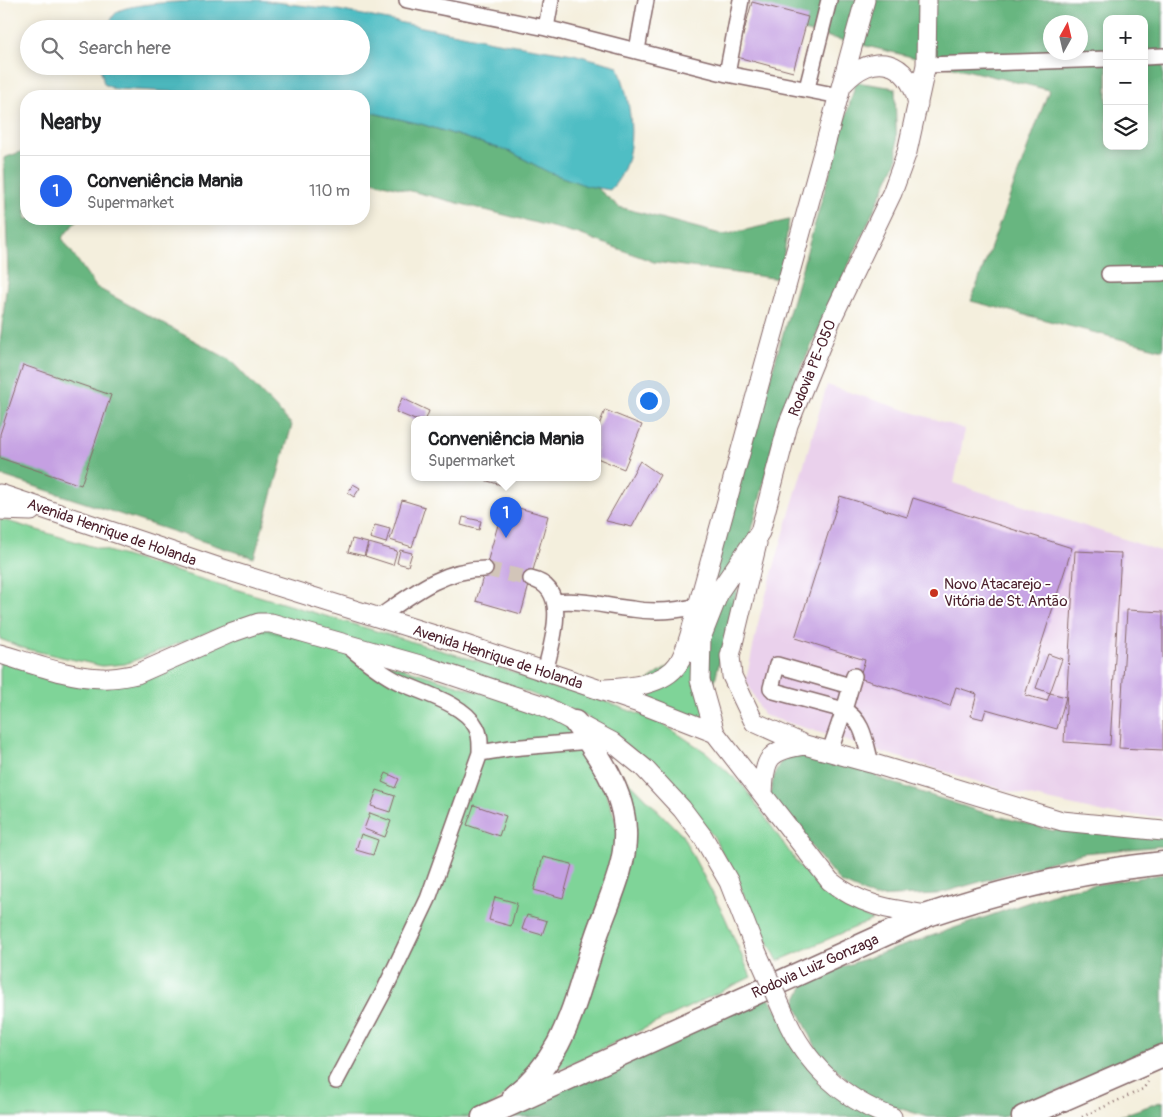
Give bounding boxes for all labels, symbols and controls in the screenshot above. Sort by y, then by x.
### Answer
north arrow [1043,15,1088,60]
map controls [1103,15,1148,150]
button: + [1103,15,1148,60]
search box [20,20,370,75]
icon: search [38,34,66,62]
text: Search here [78,36,171,60]
button: − [1103,60,1148,105]
button: layers [1103,105,1148,150]
text: Nearby [40,109,101,136]
text: Conveniência Mania [87,169,243,193]
text: 1 [53,181,59,201]
text: 110 m [309,181,350,201]
text: Supermarket [87,193,174,213]
street label: Rodovia PE-050 [784,317,840,419]
your location [636,388,662,414]
popup [411,416,601,481]
text: Conveniência Mania [428,427,584,451]
text: Supermarket [428,451,515,471]
street label: Avenida Henrique de Holanda [25,495,199,570]
pin: 1 [490,497,522,538]
place label: Novo Atacarejo - Vitória de St. Antão [944,575,1068,611]
marker: Novo Atacarejo - Vitória de St. Antão [928,587,940,599]
street label: Avenida Henrique de Holanda [410,621,585,694]
street label: Rodovia Luiz Gonzaga [749,930,882,1003]

